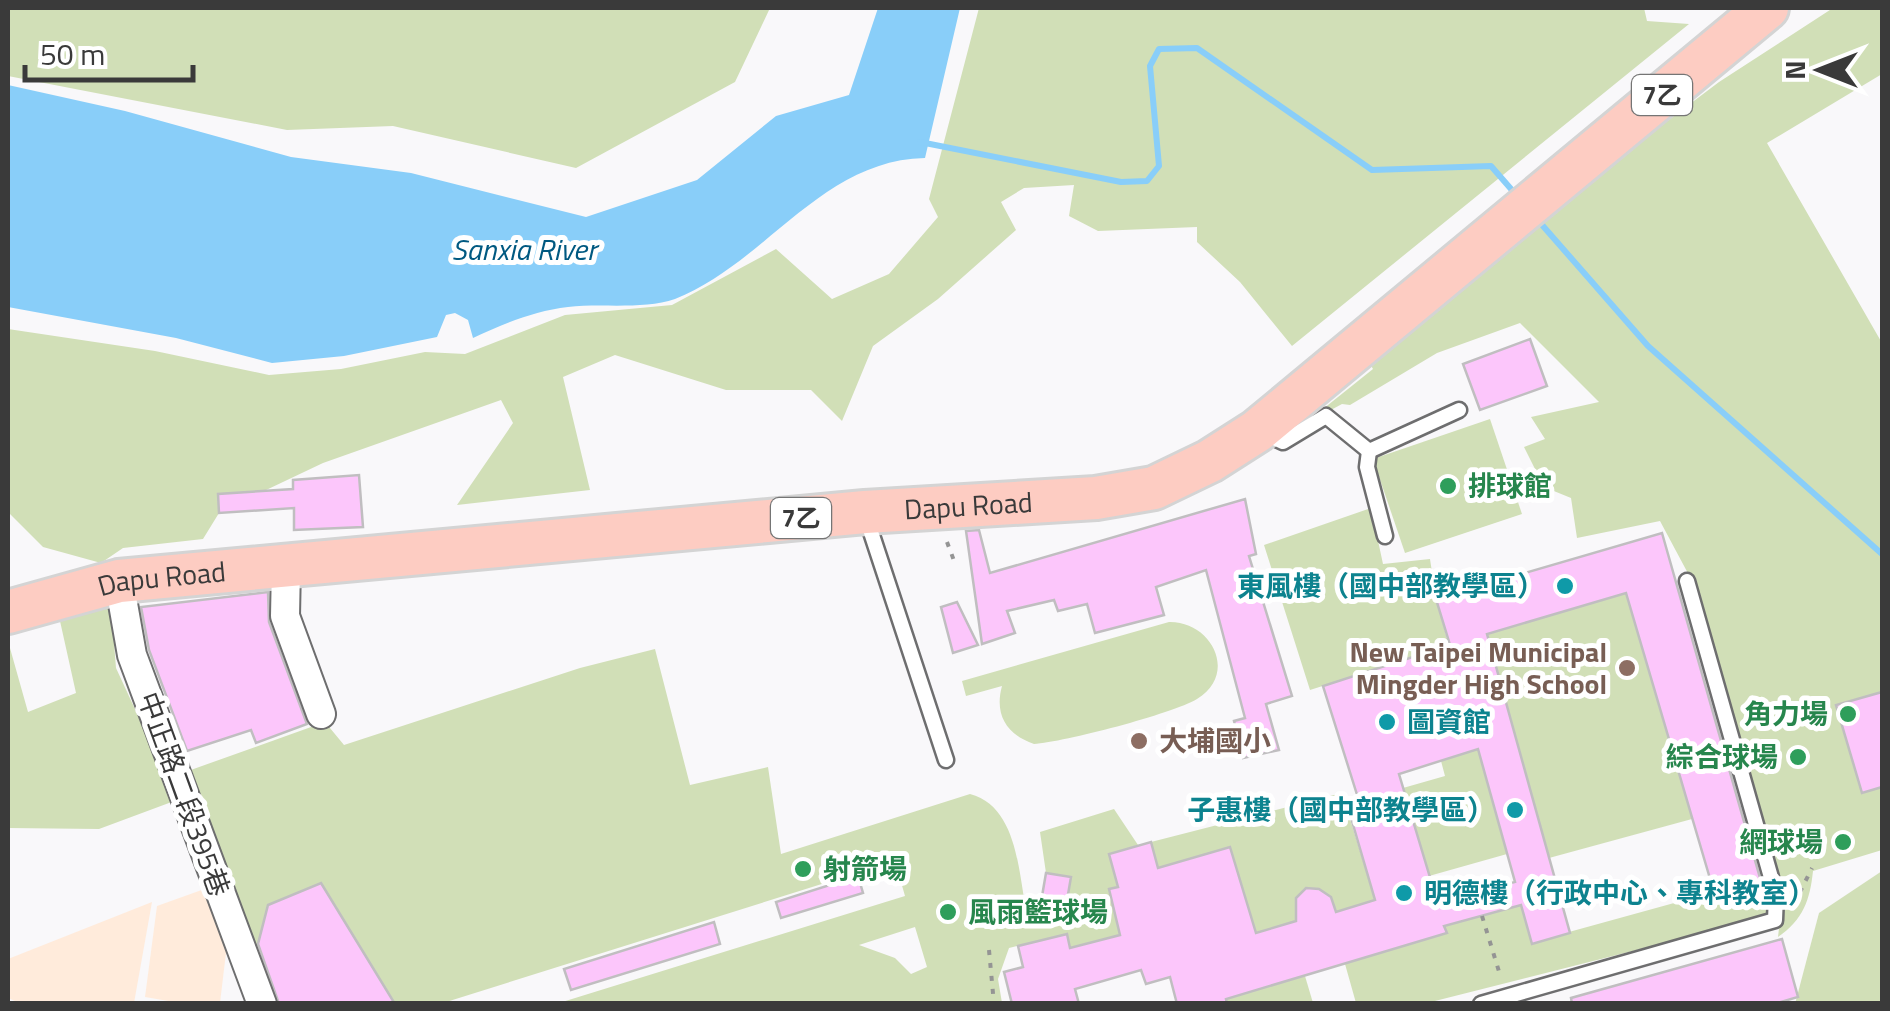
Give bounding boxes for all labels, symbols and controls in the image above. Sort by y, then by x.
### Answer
scale bar [25,20,192,82]
north arrow [1770,20,1870,120]
text: 50 m [40,31,105,77]
text: N [1773,60,1816,80]
road number: 7乙 [1632,75,1692,115]
water label: Sanxia River [452,226,600,272]
place label: 排球館 [1468,464,1552,507]
marker: 排球館 [1437,475,1459,497]
street label: Dapu Road [903,480,1034,531]
road number: 7乙 [771,498,831,538]
street label: Dapu Road [92,549,228,607]
place label: 東風樓（國中部教學區） [1237,564,1545,607]
marker: 東風樓（國中部教學區） [1554,575,1576,597]
place label: New Taipei Municipal Mingder High School [1350,630,1607,705]
marker: New Taipei Municipal Mingder High School [1616,657,1638,679]
street label: 中正路二段395巷 [127,685,241,902]
place label: 角力場 [1744,692,1828,735]
place label: 圖資館 [1407,700,1491,743]
marker: 角力場 [1837,703,1859,725]
marker: 圖資館 [1376,711,1398,733]
place label: 大埔國小 [1159,719,1271,762]
marker: 大埔國小 [1128,730,1150,752]
place label: 綜合球場 [1666,735,1778,778]
marker: 綜合球場 [1787,746,1809,768]
place label: 子惠樓（國中部教學區） [1187,788,1495,831]
marker: 子惠樓（國中部教學區） [1504,799,1526,821]
place label: 網球場 [1739,820,1823,863]
marker: 網球場 [1832,831,1854,853]
place label: 射箭場 [823,847,907,890]
marker: 射箭場 [792,858,814,880]
place label: 明德樓（行政中心、專科教室） [1424,871,1816,914]
marker: 明德樓（行政中心、專科教室） [1393,882,1415,904]
place label: 風雨籃球場 [968,890,1108,933]
marker: 風雨籃球場 [937,901,959,923]

